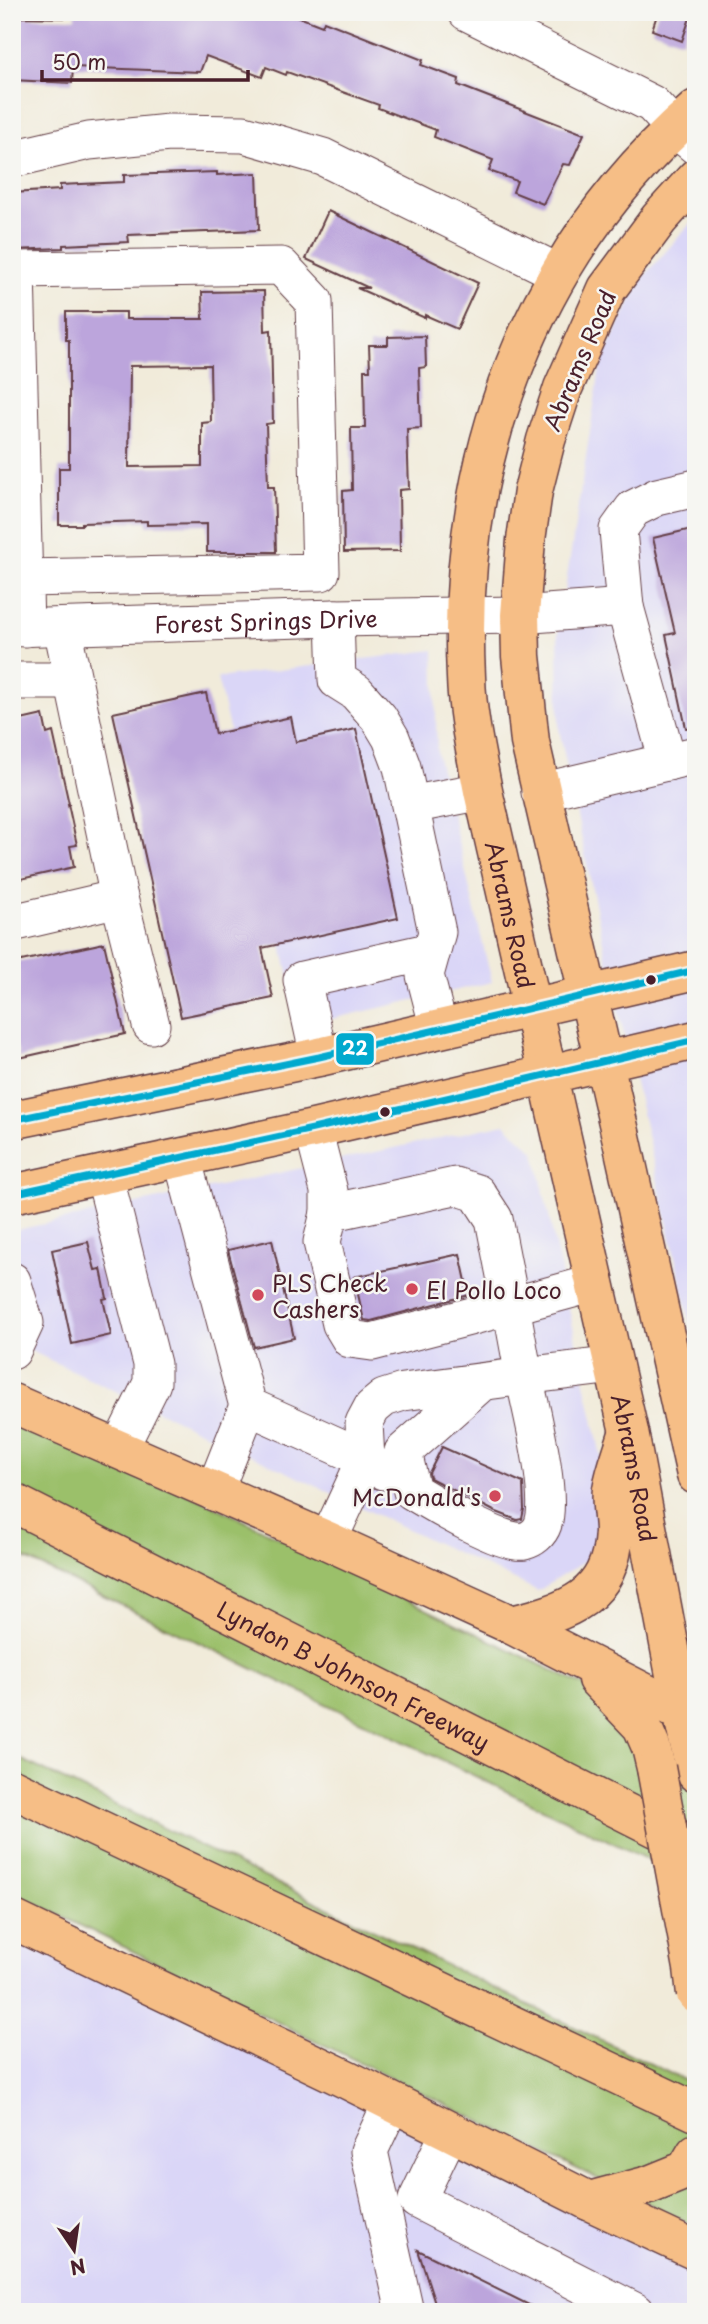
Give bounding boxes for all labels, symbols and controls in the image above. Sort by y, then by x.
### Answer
scale bar [42,38,248,82]
text: 50 m [52,45,106,77]
street label: Abrams Road [534,284,624,436]
street label: Forest Springs Drive [154,600,378,641]
street label: Abrams Road [477,837,545,992]
unlabelled marker [644,973,658,987]
line badge: 22 [335,1032,375,1066]
text: 22 [342,1033,368,1061]
unlabelled marker [378,1105,392,1119]
place label: PLS Check Cashers [272,1265,388,1326]
place label: El Pollo Loco [426,1272,562,1307]
marker: El Pollo Loco [404,1281,420,1297]
marker: PLS Check Cashers [250,1287,266,1303]
street label: Abrams Road [603,1390,667,1545]
place label: McDonald's [352,1479,481,1514]
marker: McDonald's [487,1488,503,1504]
street label: Lyndon B Johnson Freeway [211,1591,496,1759]
north arrow [38,2216,108,2286]
text: N [68,2252,89,2283]

